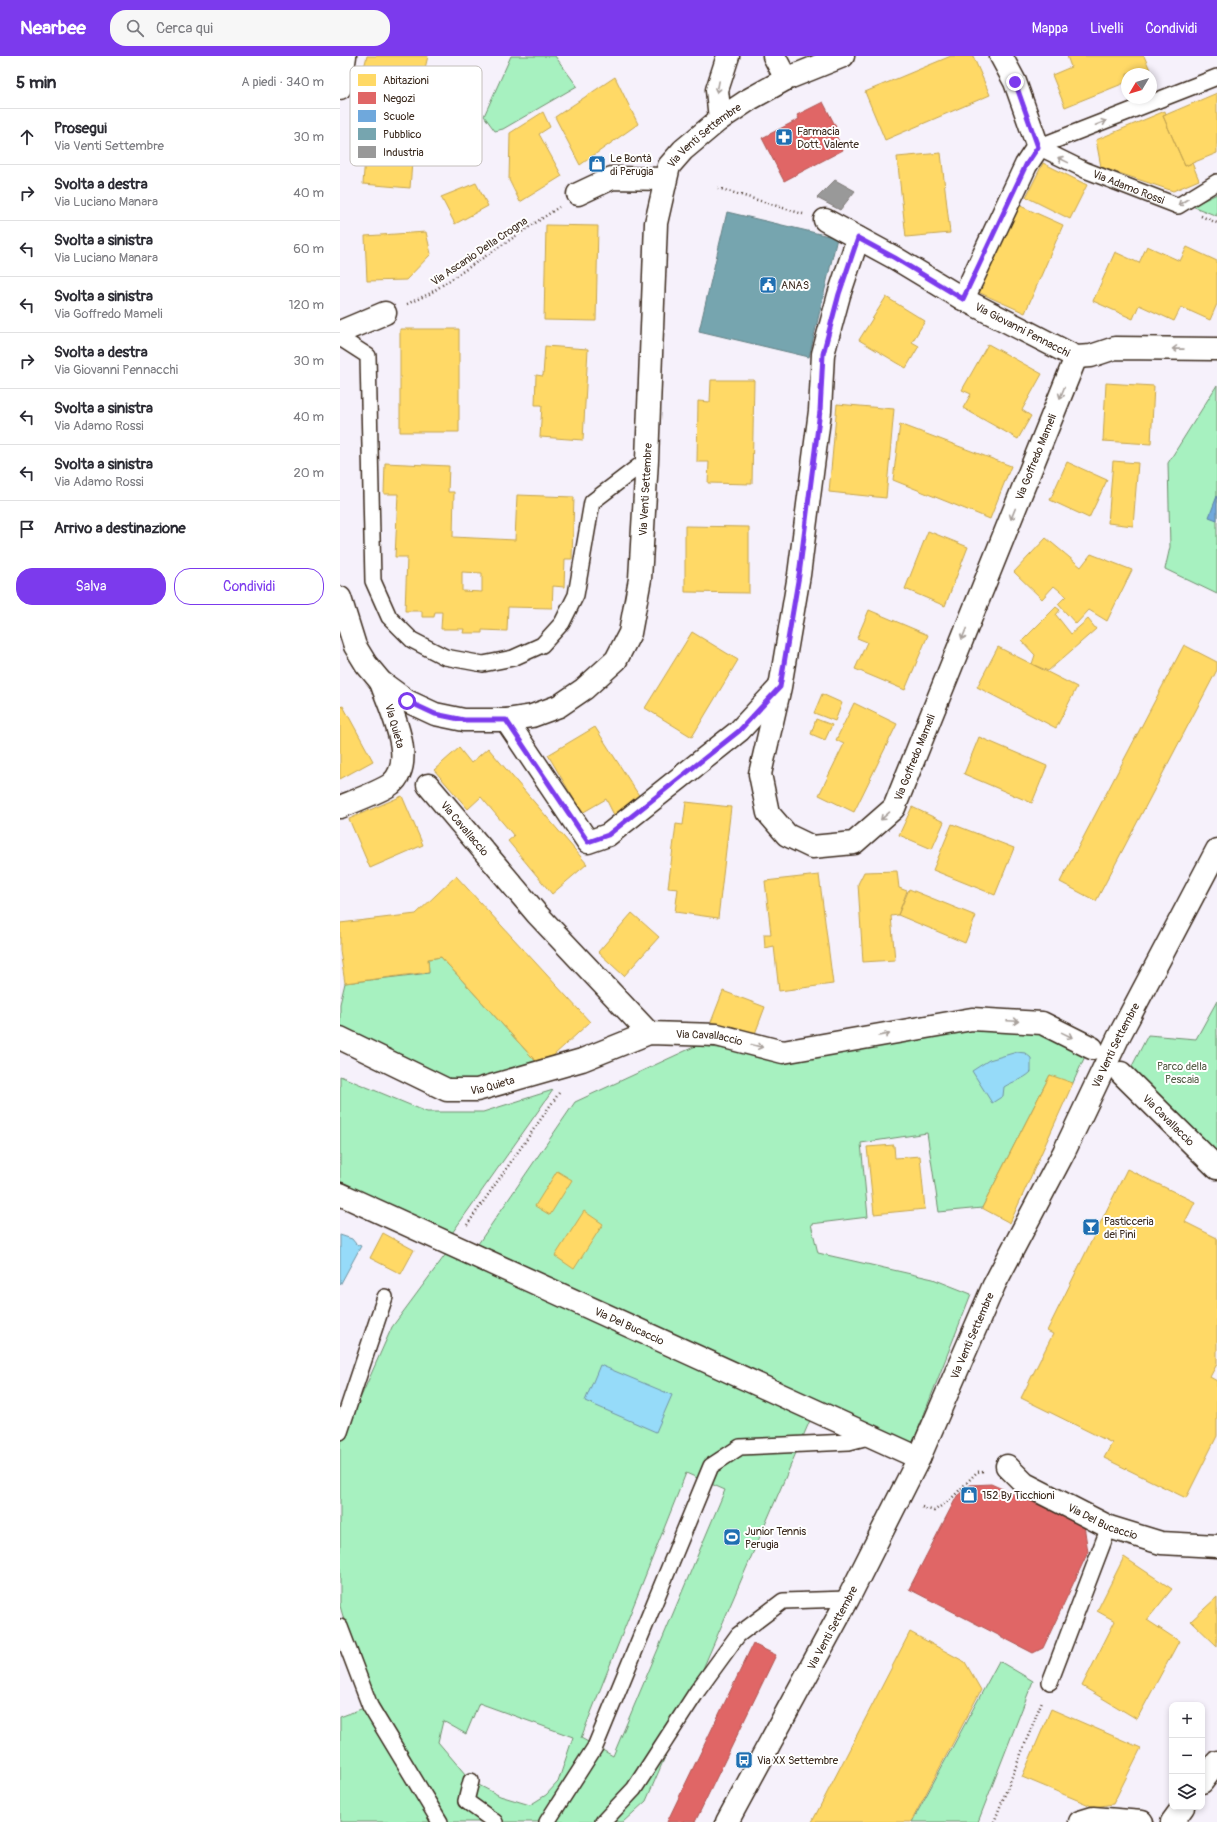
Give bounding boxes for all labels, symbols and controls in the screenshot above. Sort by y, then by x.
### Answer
search box [110,10,390,46]
text: Nearbee [20,16,86,40]
icon: search [124,17,146,39]
text: Cerca qui [156,19,213,38]
text: Mappa [1032,20,1068,37]
text: Livelli [1090,20,1123,37]
text: Condividi [1145,20,1197,37]
legend [350,66,482,166]
north arrow [1121,68,1157,104]
text: 5 min [16,72,56,93]
route end [1006,73,1024,91]
text: A piedi · 340 m [241,74,324,90]
text: Abitazioni [383,74,429,87]
one-way arrow [714,80,722,93]
text: Negozi [383,92,415,105]
street label: Via Venti Settembre [665,100,744,170]
text: Scuole [383,110,415,123]
one-way arrow [1094,118,1106,126]
text: Prosegui [54,119,107,138]
place label: Farmacia Dott. Valente [797,125,860,151]
icon: ahead [16,126,38,148]
pharmacy icon: Farmacia Dott. Valente [774,127,794,147]
text: Pubblico [383,128,422,141]
text: 30 m [294,129,324,145]
text: Via Venti Settembre [54,138,164,154]
text: Industria [383,146,424,159]
place label: Le Bontà di Perugia [610,152,653,178]
shop icon: Le Bontà di Perugia [587,154,607,174]
one-way arrow [1058,156,1070,163]
street label: Via Adamo Rossi [1091,168,1166,207]
text: Svolta a destra [54,175,148,194]
icon: right [16,182,38,204]
text: 40 m [293,185,324,201]
text: Via Luciano Manara [54,194,158,210]
one-way arrow [1177,198,1189,206]
street label: Via Ascanio Della Crogna [429,214,530,288]
text: Svolta a sinistra [54,231,153,250]
icon: left [16,238,38,260]
text: 60 m [293,241,324,257]
text: Via Luciano Manara [54,250,158,266]
public building icon: ANAS [758,275,778,295]
place label: ANAS [781,279,809,292]
text: Svolta a sinistra [54,287,153,306]
icon: left [16,294,38,316]
text: 120 m [288,297,324,313]
street label: Via Giovanni Pennacchi [973,300,1072,360]
text: Via Goffredo Mameli [54,306,163,322]
text: Svolta a destra [54,343,148,362]
one-way arrow [1172,345,1185,353]
icon: right [16,350,38,372]
text: 30 m [294,353,324,369]
text: Via Giovanni Pennacchi [54,362,178,378]
one-way arrow [1057,386,1065,398]
text: Svolta a sinistra [54,399,153,418]
icon: left [16,406,38,428]
text: 40 m [293,409,324,425]
street label: Via Goffredo Mameli [1013,412,1059,502]
text: Via Adamo Rossi [54,418,144,434]
street label: Via Venti Settembre [637,442,655,536]
text: Svolta a sinistra [54,455,153,474]
icon: left [16,462,38,484]
text: 20 m [293,465,324,481]
text: Via Adamo Rossi [54,474,144,490]
one-way arrow [1009,507,1017,519]
icon: arrive [16,518,38,540]
text: Arrivo a destinazione [54,519,186,538]
button: Salva [16,568,166,605]
button: Condividi [174,568,324,605]
one-way arrow [960,628,968,640]
route start [398,692,416,710]
street label: Via Quieta [382,703,407,750]
street label: Via Goffredo Mameli [892,712,938,803]
street label: Via Cavallaccio [438,799,491,859]
one-way arrow [880,812,890,821]
street label: Via Venti Settembre [1089,1000,1143,1090]
one-way arrow [1006,1018,1019,1025]
street label: Via Cavallaccio [676,1028,744,1048]
one-way arrow [877,1030,890,1038]
one-way arrow [1061,1032,1073,1039]
one-way arrow [750,1042,763,1050]
park label: Parco della Pescaia [1157,1060,1207,1086]
street label: Via Quieta [470,1074,516,1097]
street label: Via Cavallaccio [1140,1092,1197,1149]
place label: Pasticceria dei Pini [1104,1215,1154,1241]
bar icon: Pasticceria dei Pini [1081,1217,1101,1237]
street label: Via Venti Settembre [948,1290,997,1381]
street label: Via Del Bucaccio [592,1305,666,1348]
shop icon: 152 By Ticchioni [959,1485,979,1505]
place label: 152 By Ticchioni [982,1489,1055,1502]
street label: Via Del Bucaccio [1065,1501,1139,1542]
place label: Junior Tennis Perugia [745,1525,806,1551]
sports icon: Junior Tennis Perugia [722,1527,742,1547]
street label: Via Venti Settembre [805,1583,861,1672]
map controls [1169,1702,1205,1810]
button: + [1169,1702,1205,1738]
button: − [1169,1738,1205,1774]
bus stop icon: Via XX Settembre [734,1750,754,1770]
place label: Via XX Settembre [757,1754,839,1767]
button: layers [1169,1774,1205,1810]

